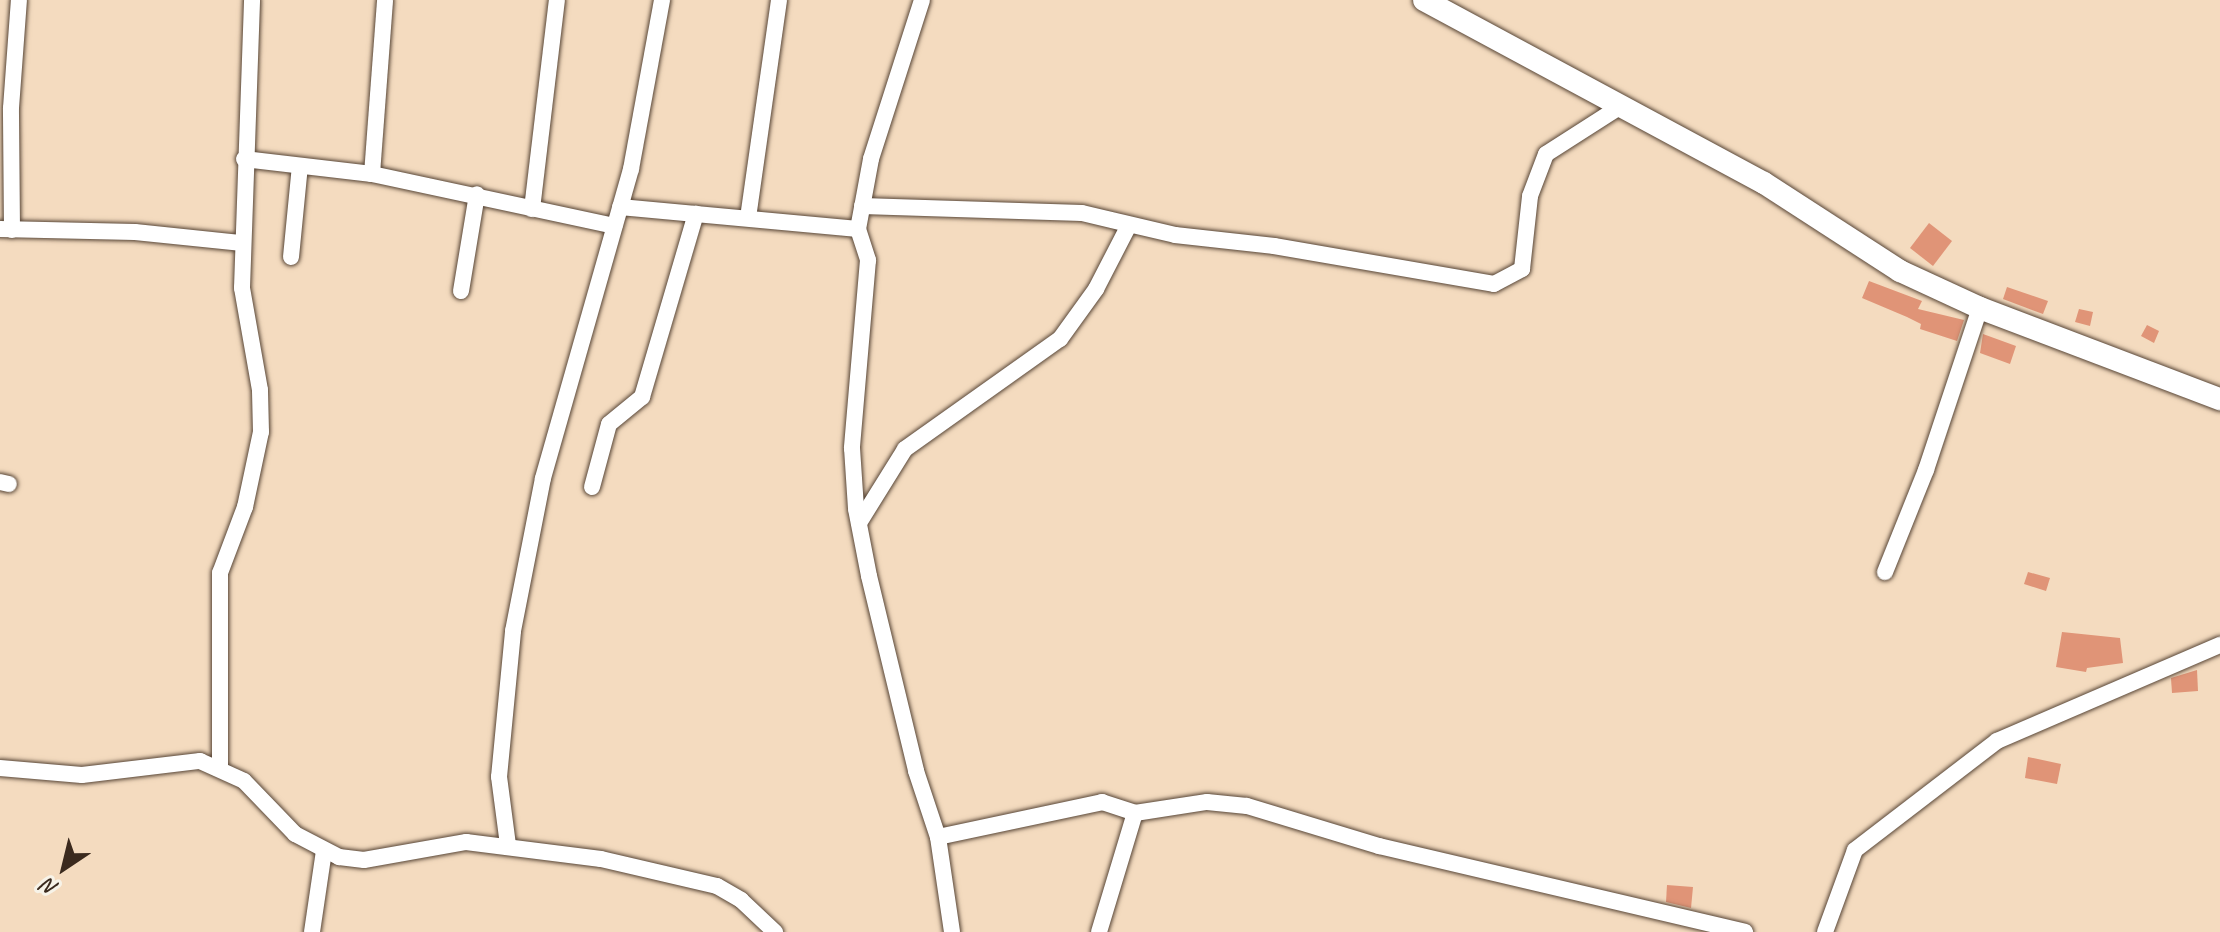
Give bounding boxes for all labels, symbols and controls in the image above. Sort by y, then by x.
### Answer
north arrow [24,828,104,908]
text: N [37,872,64,903]

